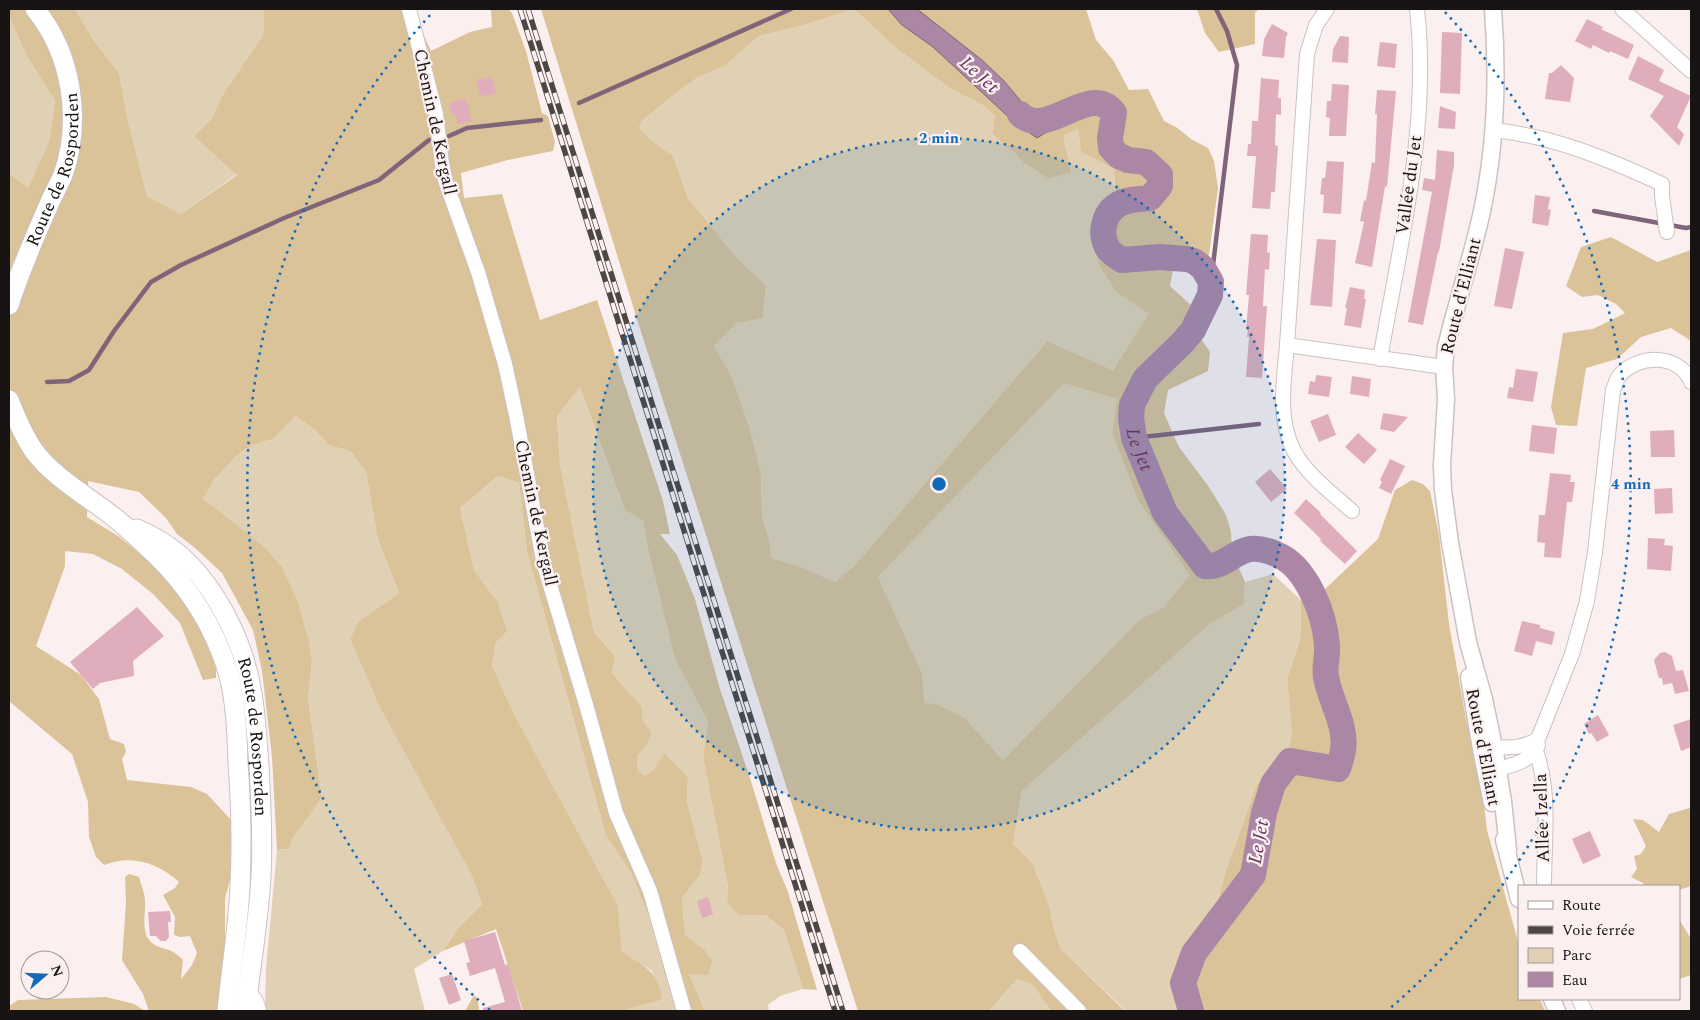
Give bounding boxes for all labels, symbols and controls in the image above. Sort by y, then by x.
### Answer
street label: Chemin de Kergall [406,46,464,198]
water label: Le Jet [953,49,1006,101]
street label: Route de Rosporden [19,91,86,251]
text: 2 min [919,127,959,150]
street label: Vallée du Jet [1389,134,1429,236]
street label: Route d'Elliant [1433,235,1489,357]
water label: Le Jet [1118,426,1161,476]
street label: Chemin de Kergall [507,437,565,589]
text: 4 min [1611,473,1651,496]
centre of rings [930,475,948,493]
street label: Route de Rosporden [230,653,275,817]
street label: Route d'Elliant [1458,686,1508,808]
street label: Allée Izella [1527,773,1557,863]
water label: Le Jet [1241,817,1277,866]
legend [1518,885,1680,1000]
text: Route [1562,894,1601,917]
text: Voie ferrée [1562,919,1635,942]
text: Parc [1562,944,1592,967]
north arrow [20,950,70,1000]
text: N [45,962,69,980]
text: Eau [1562,969,1588,992]

